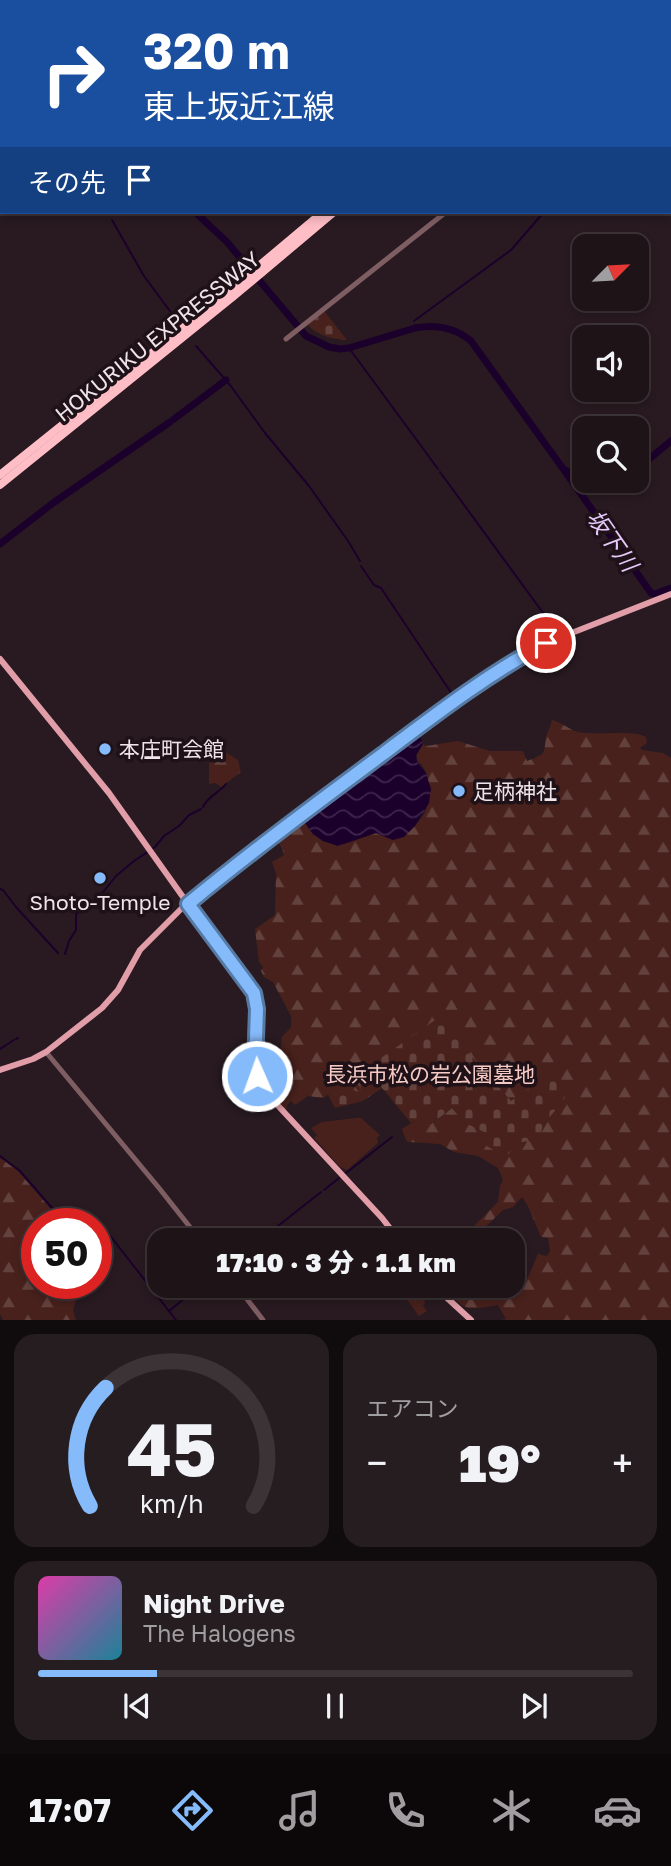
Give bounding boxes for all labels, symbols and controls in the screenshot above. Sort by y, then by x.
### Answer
text: 320 m [143,21,290,80]
icon: right [28,28,119,119]
text: 東上坂近江線 [143,87,335,125]
icon: arrive [120,161,158,199]
text: その先 [28,167,106,198]
north arrow [572,234,649,312]
map controls [572,234,649,493]
street label: HOKURIKU EXPRESSWAY [49,245,265,427]
button: sound [572,325,649,402]
button: search [572,416,649,493]
water label: 坂下川 [582,504,646,579]
pin [516,613,576,673]
icon: arrive [527,624,565,662]
place label: 本庄町会館 [119,736,224,762]
marker: 本庄町会館 [97,741,113,757]
place label: 足柄神社 [473,778,557,804]
marker: 足柄神社 [451,783,467,799]
marker: Shoto-Temple [92,870,108,886]
place label: Shoto-Temple [30,889,170,915]
position arrow [220,1039,294,1113]
park label: 長浜市松の岩公園墓地 [325,1061,535,1087]
speed limit sign: 50 [21,1208,112,1299]
text: 17:10 · 3 分 · 1.1 km [216,1247,456,1278]
text: エアコン [367,1394,459,1422]
text: 45 [126,1406,216,1493]
text: 19° [459,1431,541,1493]
text: − [367,1440,387,1485]
text: + [612,1440,633,1485]
text: km/h [139,1488,203,1519]
text: Night Drive [143,1588,285,1619]
text: The Halogens [143,1619,296,1647]
icon: previous [118,1687,156,1725]
icon: pause [316,1687,354,1725]
icon: next [515,1687,553,1725]
icon: directions [168,1786,217,1835]
icon: music [275,1786,324,1835]
icon: phone [381,1786,430,1835]
icon: climate [487,1786,536,1835]
icon: car [593,1786,642,1835]
text: 17:07 [29,1791,111,1829]

